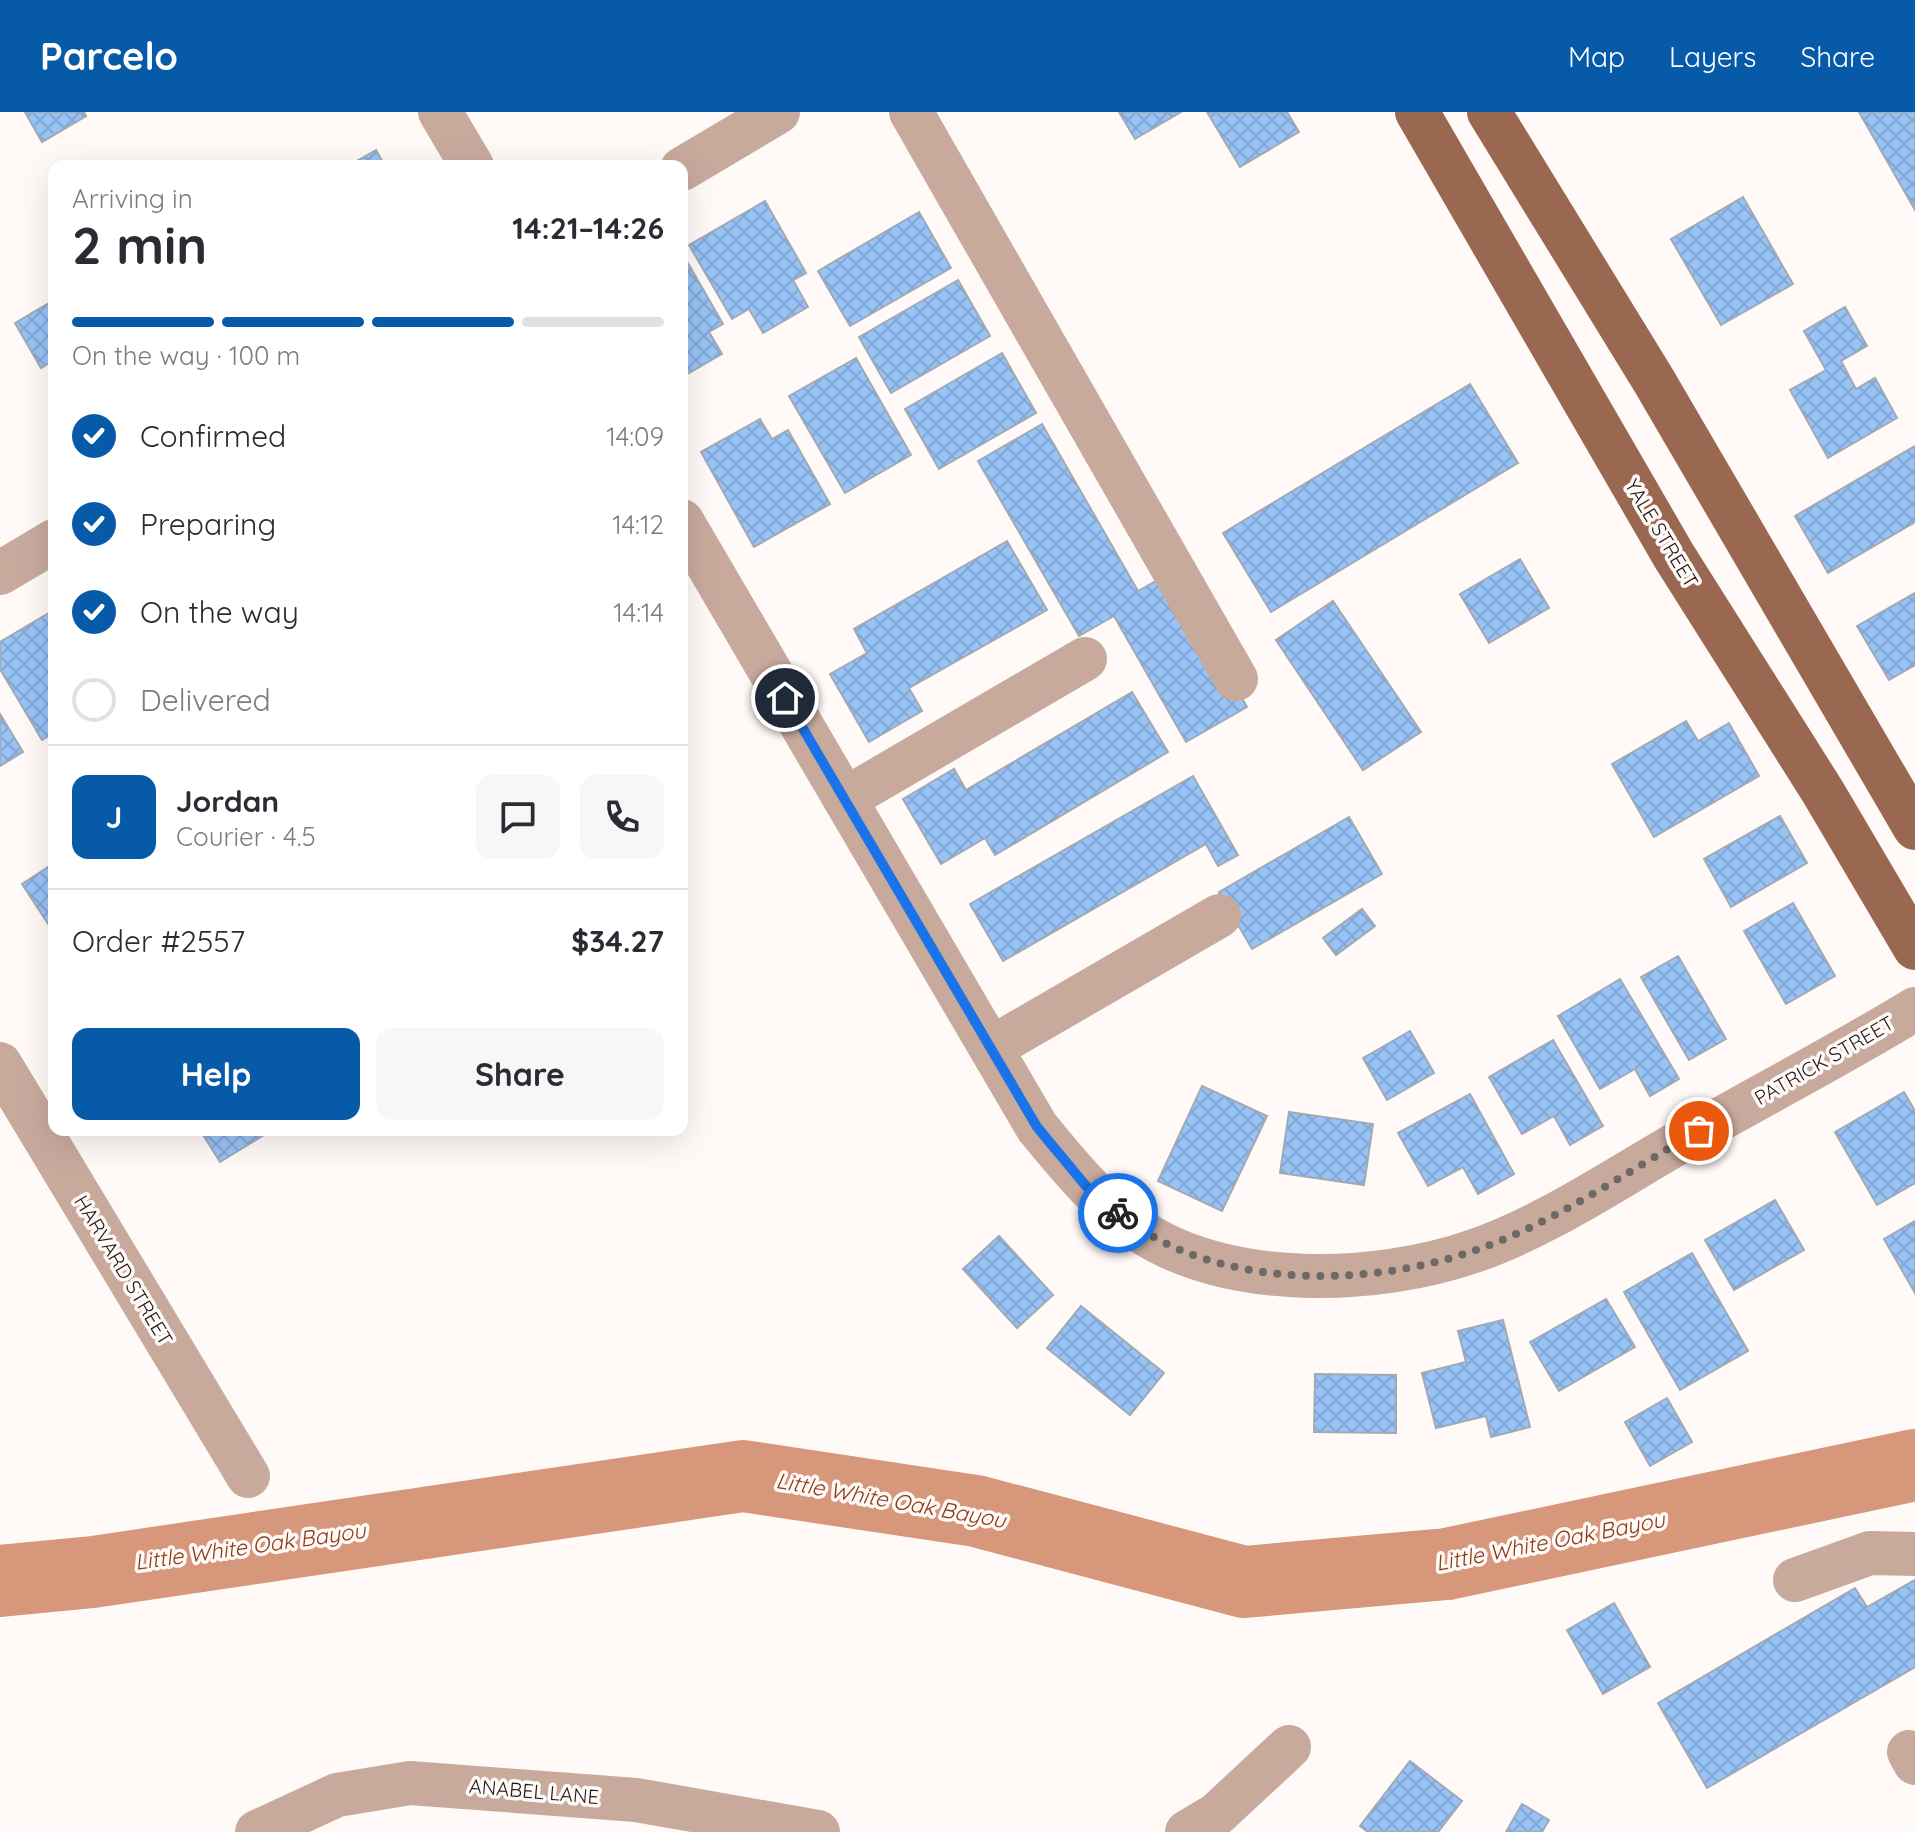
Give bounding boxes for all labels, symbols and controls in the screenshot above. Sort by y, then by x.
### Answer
text: Parcelo [40,32,178,80]
text: Map [1568,39,1625,74]
text: Layers [1669,39,1756,74]
text: Share [1800,39,1875,74]
text: Arriving in [72,182,193,215]
text: 14:21–14:26 [512,209,664,247]
text: 2 min [72,212,207,277]
text: On the way · 100 m [72,339,300,372]
icon: check [72,414,116,458]
text: Confirmed [140,417,286,455]
text: 14:09 [606,420,664,453]
street label: YALE STREET [1620,474,1704,592]
icon: check [72,502,116,546]
text: Preparing [140,505,276,543]
text: 14:12 [612,508,664,541]
icon: check [72,590,116,634]
text: On the way [140,593,299,631]
text: 14:14 [613,596,664,629]
pin [751,664,819,732]
icon: home [763,676,807,720]
text: Delivered [140,681,271,719]
button: chat [476,775,560,859]
button: phone [580,775,664,859]
text: Jordan [176,782,279,820]
text: J [106,798,122,836]
text: Courier · 4.5 [176,820,316,853]
text: Order #2557 [72,922,245,960]
text: $34.27 [571,922,664,960]
street label: PATRICK STREET [1750,1010,1898,1110]
button: Help [72,1028,360,1120]
button: Share [376,1028,664,1120]
pin [1665,1097,1733,1165]
icon: bag [1677,1109,1721,1153]
courier [1078,1173,1158,1253]
street label: HARVARD STREET [69,1190,179,1350]
icon: bike [1096,1191,1140,1235]
water label: Little White Oak Bayou [774,1466,1009,1534]
water label: Little White Oak Bayou [1433,1505,1668,1577]
water label: Little White Oak Bayou [133,1516,369,1576]
street label: ANABEL LANE [468,1773,600,1809]

